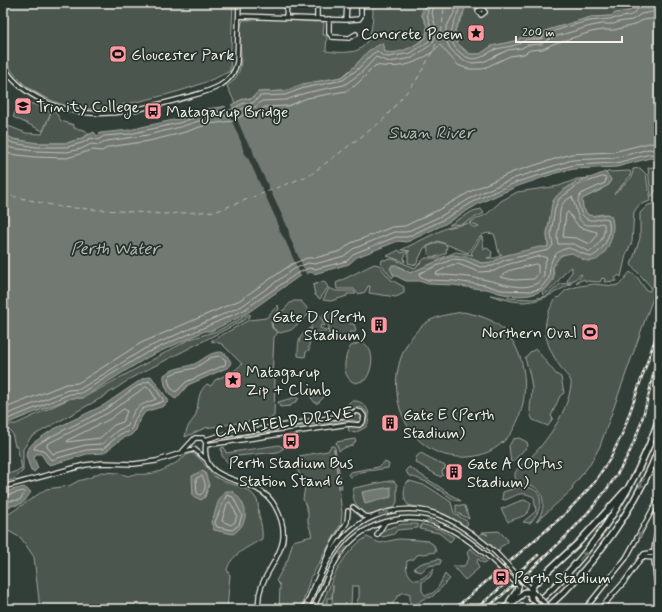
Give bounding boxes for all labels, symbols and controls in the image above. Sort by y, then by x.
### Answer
scale bar [516,18,622,44]
place icon: Concrete Poem [466,23,486,43]
place label: Concrete Poem [361,24,463,45]
text: 200 m [522,25,555,41]
sports icon: Gloucester Park [108,44,128,64]
place label: Gloucester Park [131,45,234,66]
school or university icon: Trinity College [13,96,33,116]
place label: Trinity College [36,97,140,119]
bus stop icon: Matagarup Bridge [143,101,163,121]
place label: Matagarup Bridge [166,102,288,124]
water label: Swan River [388,122,477,144]
water label: Perth Water [71,238,162,260]
place label: Gate D (Perth Stadium) [272,307,366,346]
building icon: Gate D (Perth Stadium) [369,315,389,335]
sports icon: Northern Oval [580,322,600,342]
place label: Northern Oval [482,323,577,344]
place label: Matagarup Zip + Climb [246,362,331,401]
place icon: Matagarup Zip + Climb [223,370,243,390]
street label: CAMFIELD DRIVE [214,402,355,443]
place label: Gate E (Perth Stadium) [403,405,495,444]
building icon: Gate E (Perth Stadium) [380,413,400,433]
bus stop icon: Perth Stadium Bus Station Stand 6 [281,431,301,451]
place label: Perth Stadium Bus Station Stand 6 [229,453,353,492]
place label: Gate A (Optus Stadium) [467,454,563,493]
building icon: Gate A (Optus Stadium) [444,462,464,482]
one-way arrow [639,477,645,488]
one-way arrow [378,510,390,516]
one-way arrow [426,519,438,525]
one-way arrow [638,527,645,539]
one-way arrow [338,546,347,557]
one-way arrow [578,551,587,561]
station icon: Perth Stadium [491,567,511,587]
place label: Perth Stadium [514,568,611,589]

